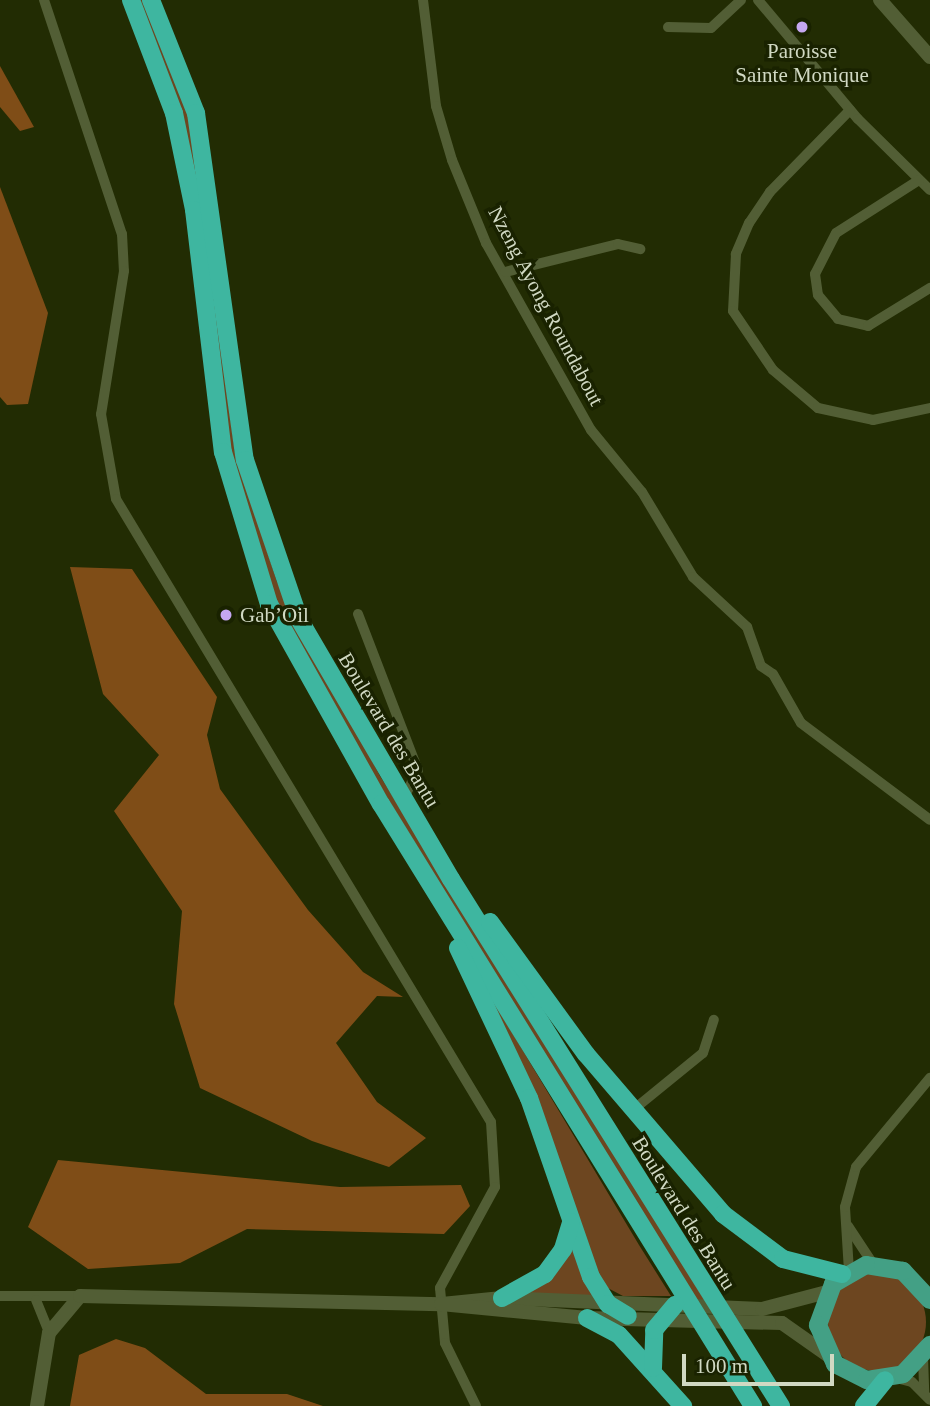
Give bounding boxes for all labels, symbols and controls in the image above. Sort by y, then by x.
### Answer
marker: Paroisse Sainte Monique [794,19,810,35]
place label: Paroisse Sainte Monique [735,38,869,88]
street label: Nzeng Ayong Roundabout [482,202,610,410]
place label: Gab’Oil [240,602,309,628]
marker: Gab’Oil [218,607,234,623]
street label: Boulevard des Bantu [333,648,445,812]
street label: Boulevard des Bantu [627,1132,741,1294]
scale bar [685,1340,837,1384]
text: 100 m [695,1354,748,1378]

